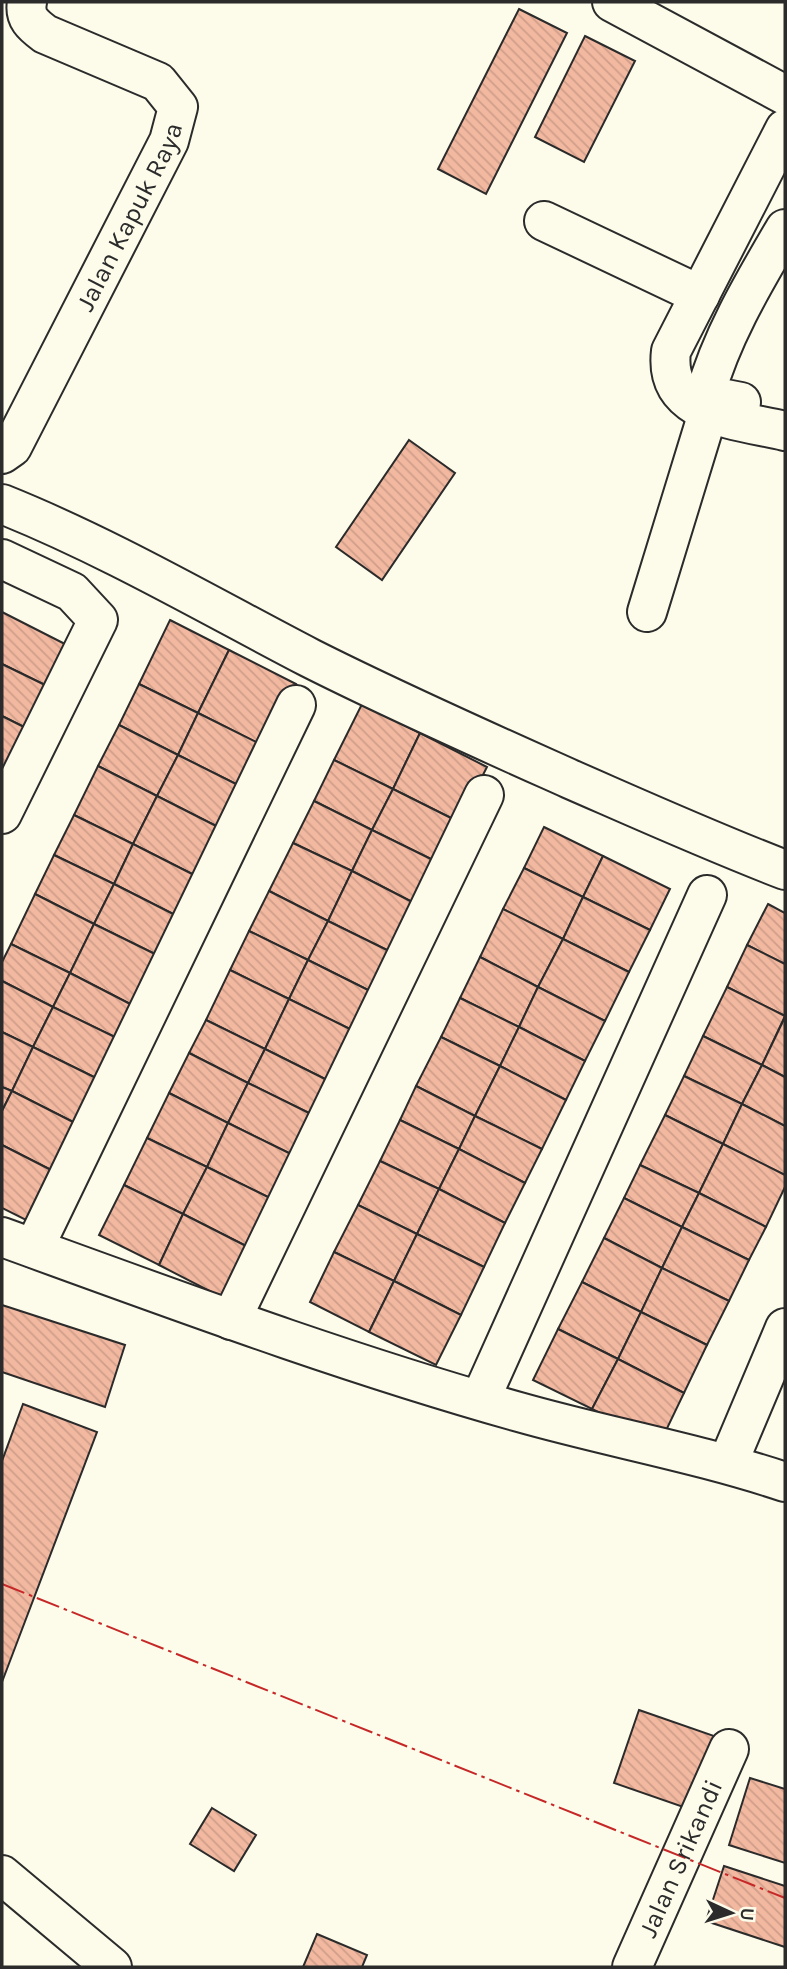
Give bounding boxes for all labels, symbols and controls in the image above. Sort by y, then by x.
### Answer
street label: Jalan Kapuk Raya [70,119,189,316]
street label: Jalan Srikandi [632,1775,729,1942]
north arrow [696,1878,766,1948]
text: U [736,1907,758,1921]

